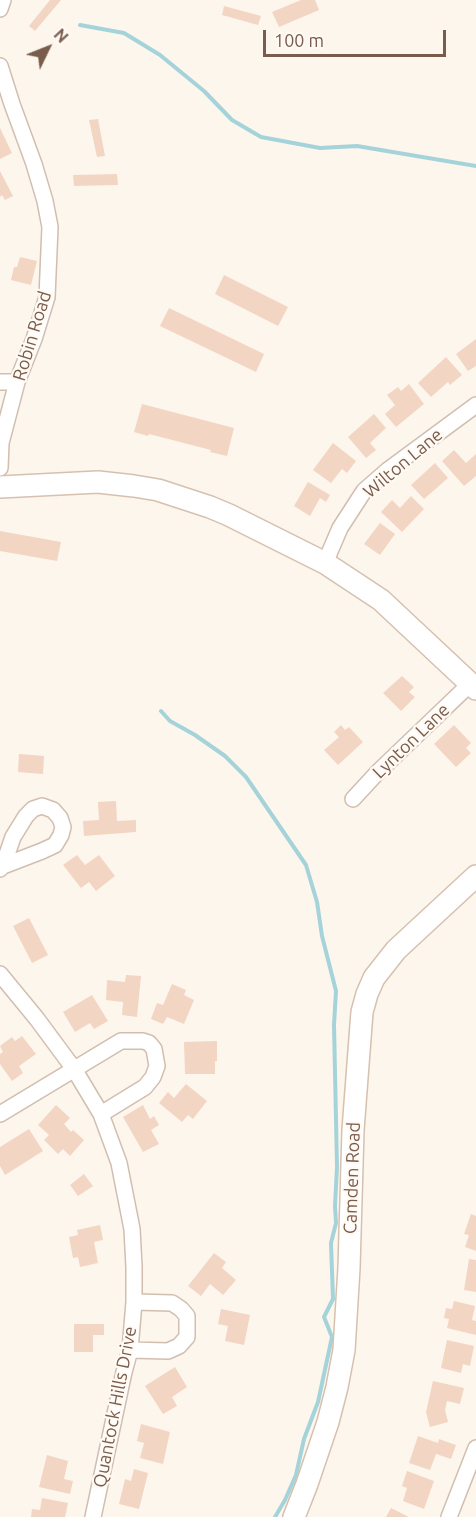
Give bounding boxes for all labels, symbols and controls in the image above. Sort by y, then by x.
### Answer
north arrow [18,18,78,78]
scale bar [266,18,449,56]
text: N [51,25,72,46]
text: 100 m [274,30,324,50]
street label: Robin Road [8,289,56,383]
street label: Wilton Lane [359,424,447,502]
street label: Lynton Lane [368,699,454,783]
street label: Camden Road [339,1122,365,1234]
street label: Quantock Hills Drive [89,1325,141,1489]

